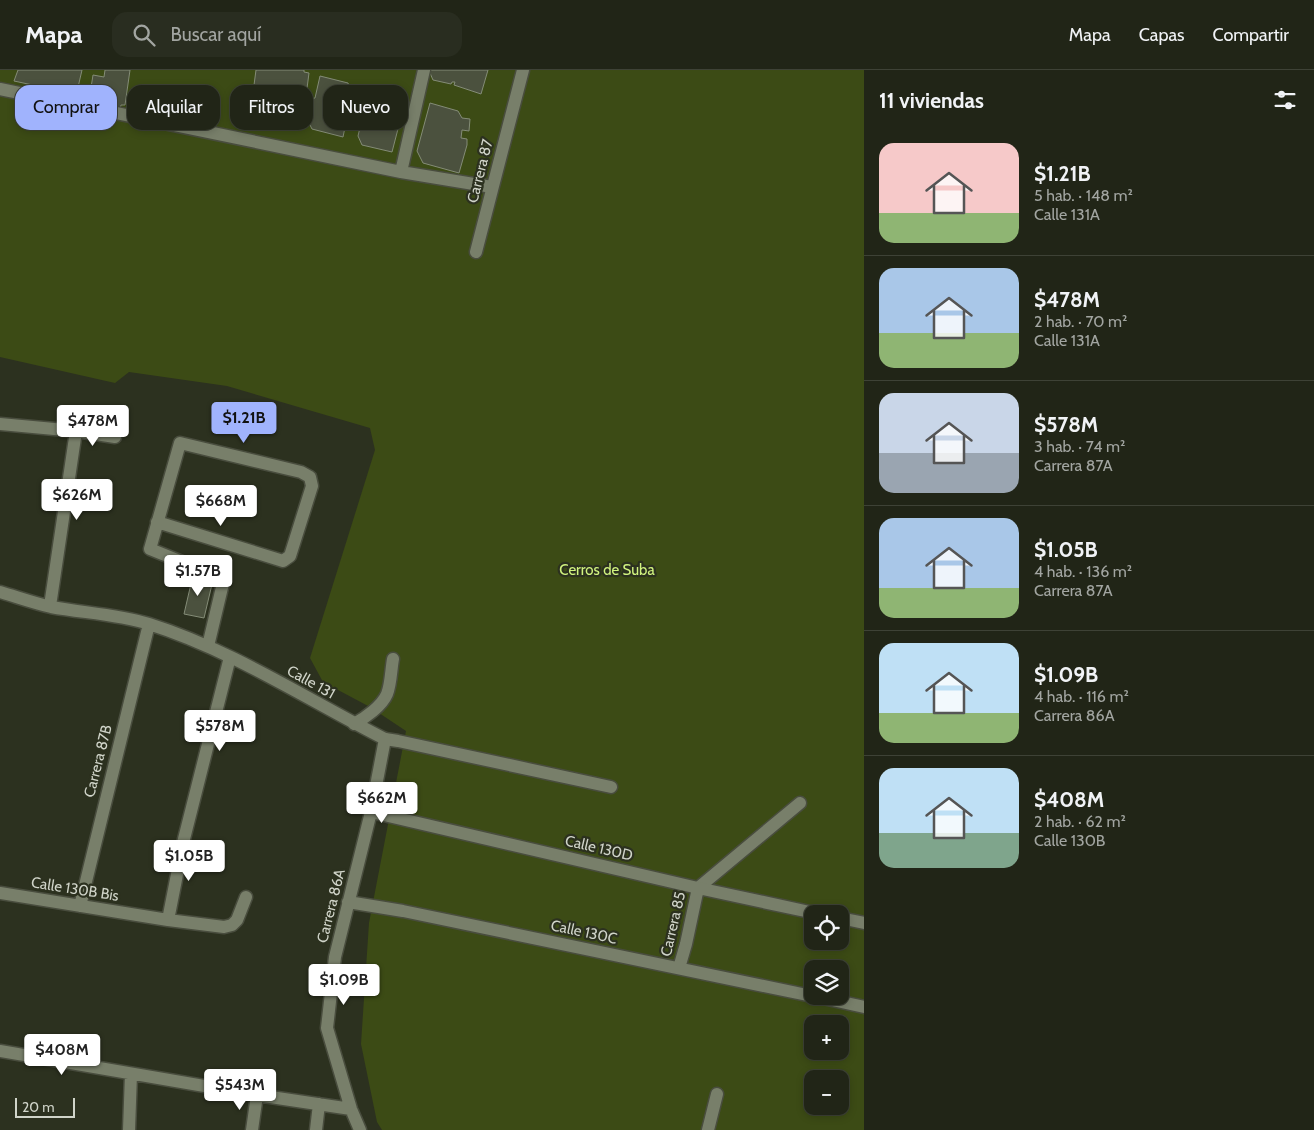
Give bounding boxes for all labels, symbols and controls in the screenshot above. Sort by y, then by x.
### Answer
search box [112,12,462,57]
text: Mapa [25,20,82,49]
icon: search [130,21,158,49]
text: Buscar aquí [170,23,261,46]
text: Mapa [1069,24,1111,46]
text: Capas [1139,24,1185,46]
text: Compartir [1213,24,1289,46]
chip: Comprar [15,85,117,130]
chip: Alquilar [127,85,220,130]
chip: Filtros [230,85,313,130]
chip: Nuevo [323,85,408,130]
icon: filters [1271,86,1299,114]
text: 11 viviendas [879,88,984,113]
street label: Carrera 87 [463,137,497,205]
text: $1.21B [1034,161,1091,186]
icon: home [919,163,979,223]
text: 5 hab. · 148 m² [1034,186,1133,205]
text: Calle 131A [1034,205,1100,224]
text: $478M [1034,287,1100,312]
icon: home [919,288,979,348]
text: 2 hab. · 70 m² [1034,312,1127,331]
text: Calle 131A [1034,331,1100,350]
pin: $1.21B [203,402,285,444]
pin: $478M [58,404,128,447]
text: $1.21B [222,408,266,427]
text: $478M [68,411,118,430]
text: $578M [1034,412,1098,437]
icon: home [919,413,979,473]
text: 3 hab. · 74 m² [1034,437,1125,456]
text: Carrera 87A [1034,456,1113,475]
pin: $626M [42,478,112,521]
pin: $668M [186,484,256,527]
text: $626M [52,485,102,504]
text: $668M [196,491,246,510]
text: $1.05B [1034,537,1098,562]
icon: home [919,538,979,598]
pin: $1.57B [157,554,239,597]
text: $1.57B [175,561,221,580]
park label: Cerros de Suba [559,561,655,579]
text: 4 hab. · 136 m² [1034,562,1132,581]
text: Carrera 87A [1034,581,1113,600]
street label: Calle 131 [284,661,338,703]
text: $1.09B [1034,662,1098,687]
icon: home [919,663,979,723]
text: 4 hab. · 116 m² [1034,687,1129,706]
text: Carrera 86A [1034,706,1115,725]
pin: $578M [185,710,255,752]
text: $578M [195,716,245,735]
street label: Carrera 87B [80,723,116,799]
pin: $662M [347,782,417,824]
text: $408M [1034,787,1104,812]
text: $662M [357,788,407,807]
icon: home [919,788,979,848]
text: 2 hab. · 62 m² [1034,812,1126,831]
street label: Calle 130D [563,831,635,865]
text: Calle 130B [1034,831,1105,850]
pin: $1.05B [148,840,230,882]
text: $1.05B [165,846,213,865]
street label: Carrera 86A [313,866,349,945]
street label: Calle 130B Bis [30,873,120,905]
street label: Carrera 85 [657,890,689,958]
map controls [804,905,849,1115]
button: locate [804,905,849,950]
street label: Calle 130C [549,916,619,948]
button: layers [804,960,849,1005]
pin: $1.09B [303,964,385,1006]
text: $1.09B [320,970,368,989]
button: + [804,1015,849,1060]
pin: $408M [27,1034,97,1076]
text: $408M [35,1040,89,1059]
pin: $543M [205,1068,275,1111]
button: − [804,1070,849,1115]
text: $543M [215,1075,265,1094]
scale bar [15,1095,75,1118]
text: 20 m [22,1098,55,1116]

